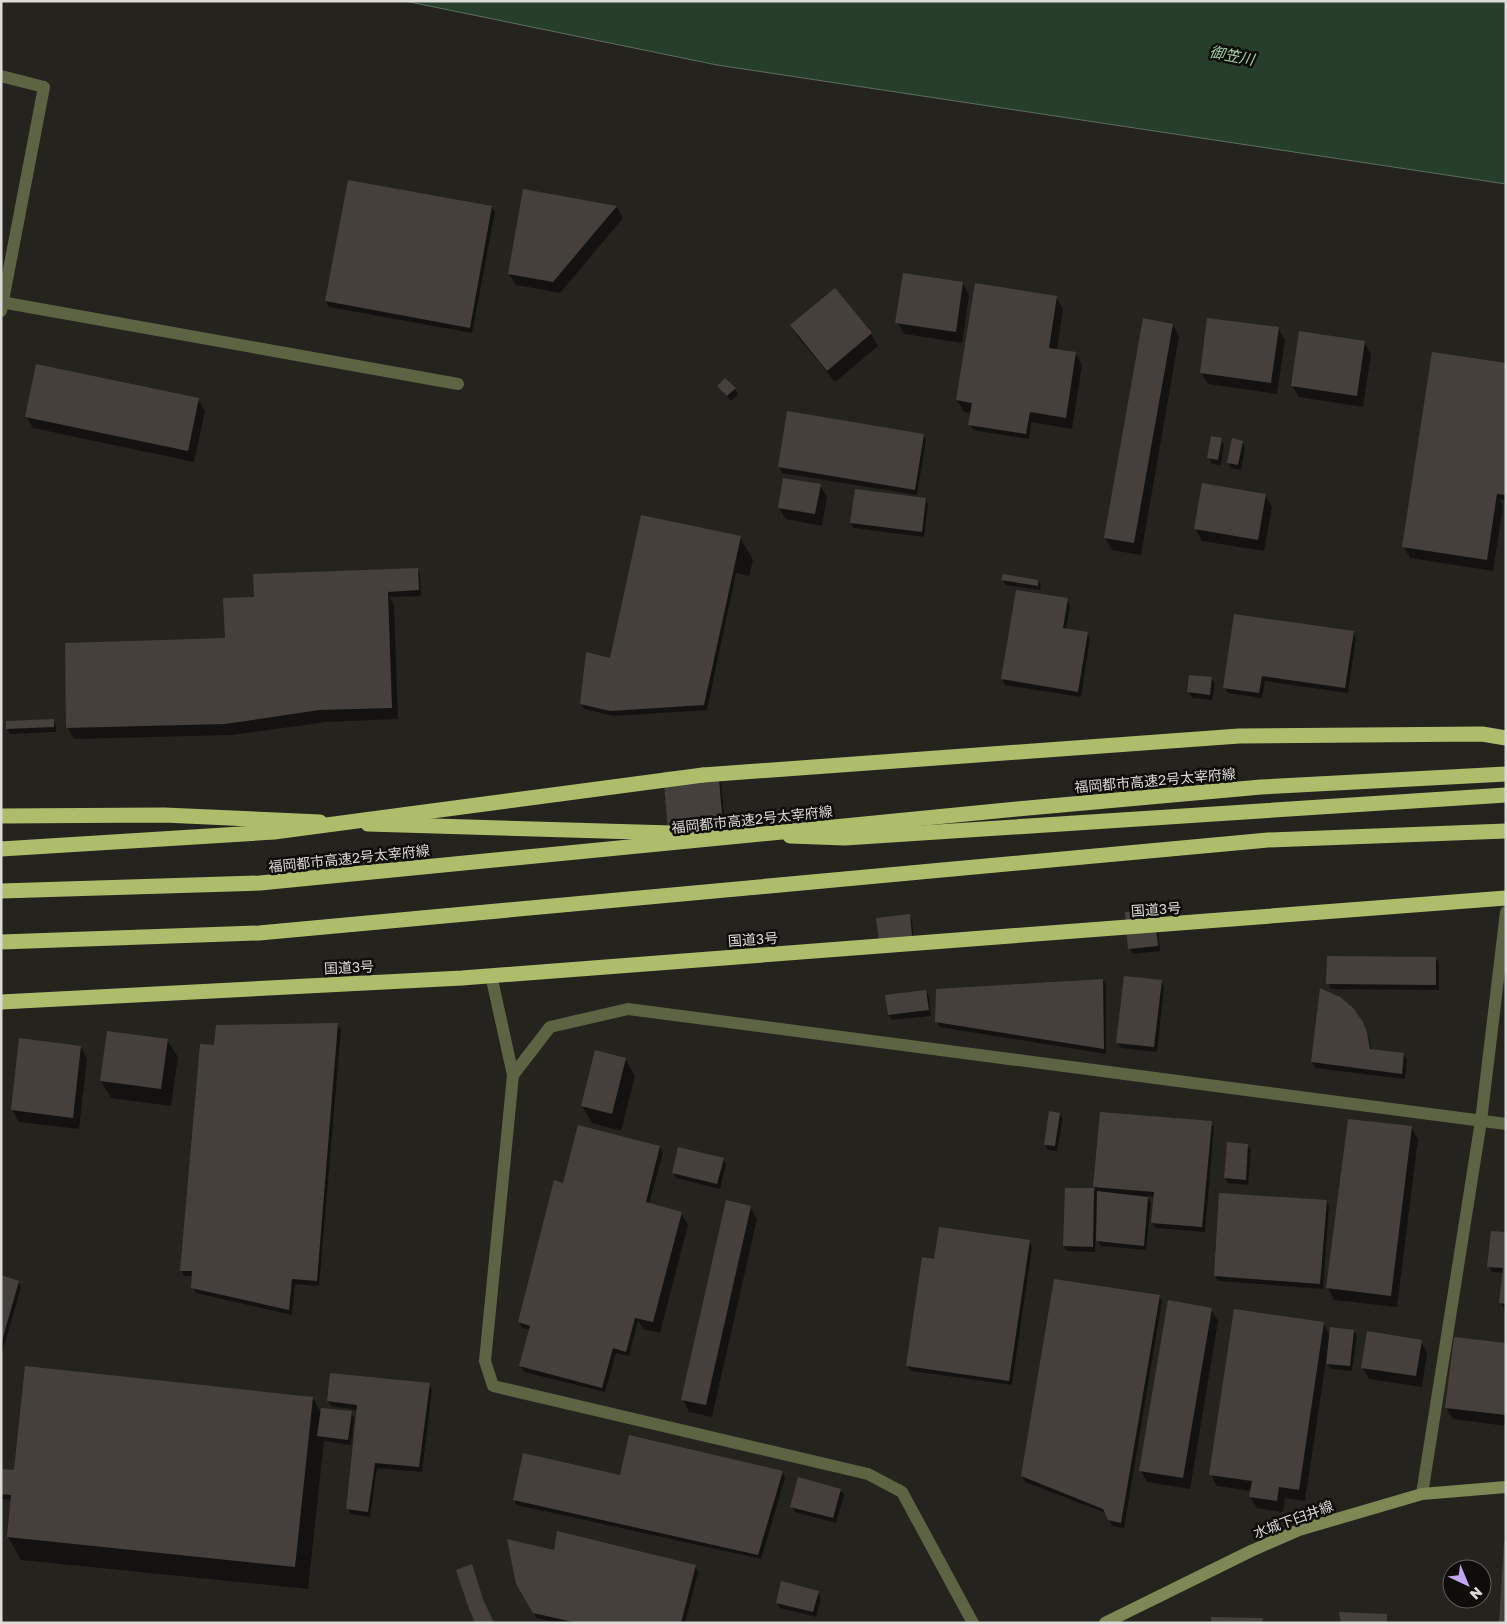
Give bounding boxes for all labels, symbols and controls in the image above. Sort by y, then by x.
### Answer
water label: 御笠川 [1208,42,1258,69]
street label: 福岡都市高速2号太宰府線 [1074,764,1236,796]
street label: 福岡都市高速2号太宰府線 [670,802,834,836]
street label: 福岡都市高速2号太宰府線 [267,841,431,875]
street label: 国道3号 [1130,899,1182,919]
street label: 国道3号 [727,929,779,949]
street label: 国道3号 [323,957,375,977]
street label: 水城下臼井線 [1251,1497,1335,1541]
north arrow [1442,1559,1492,1609]
text: N [1467,1584,1486,1604]

